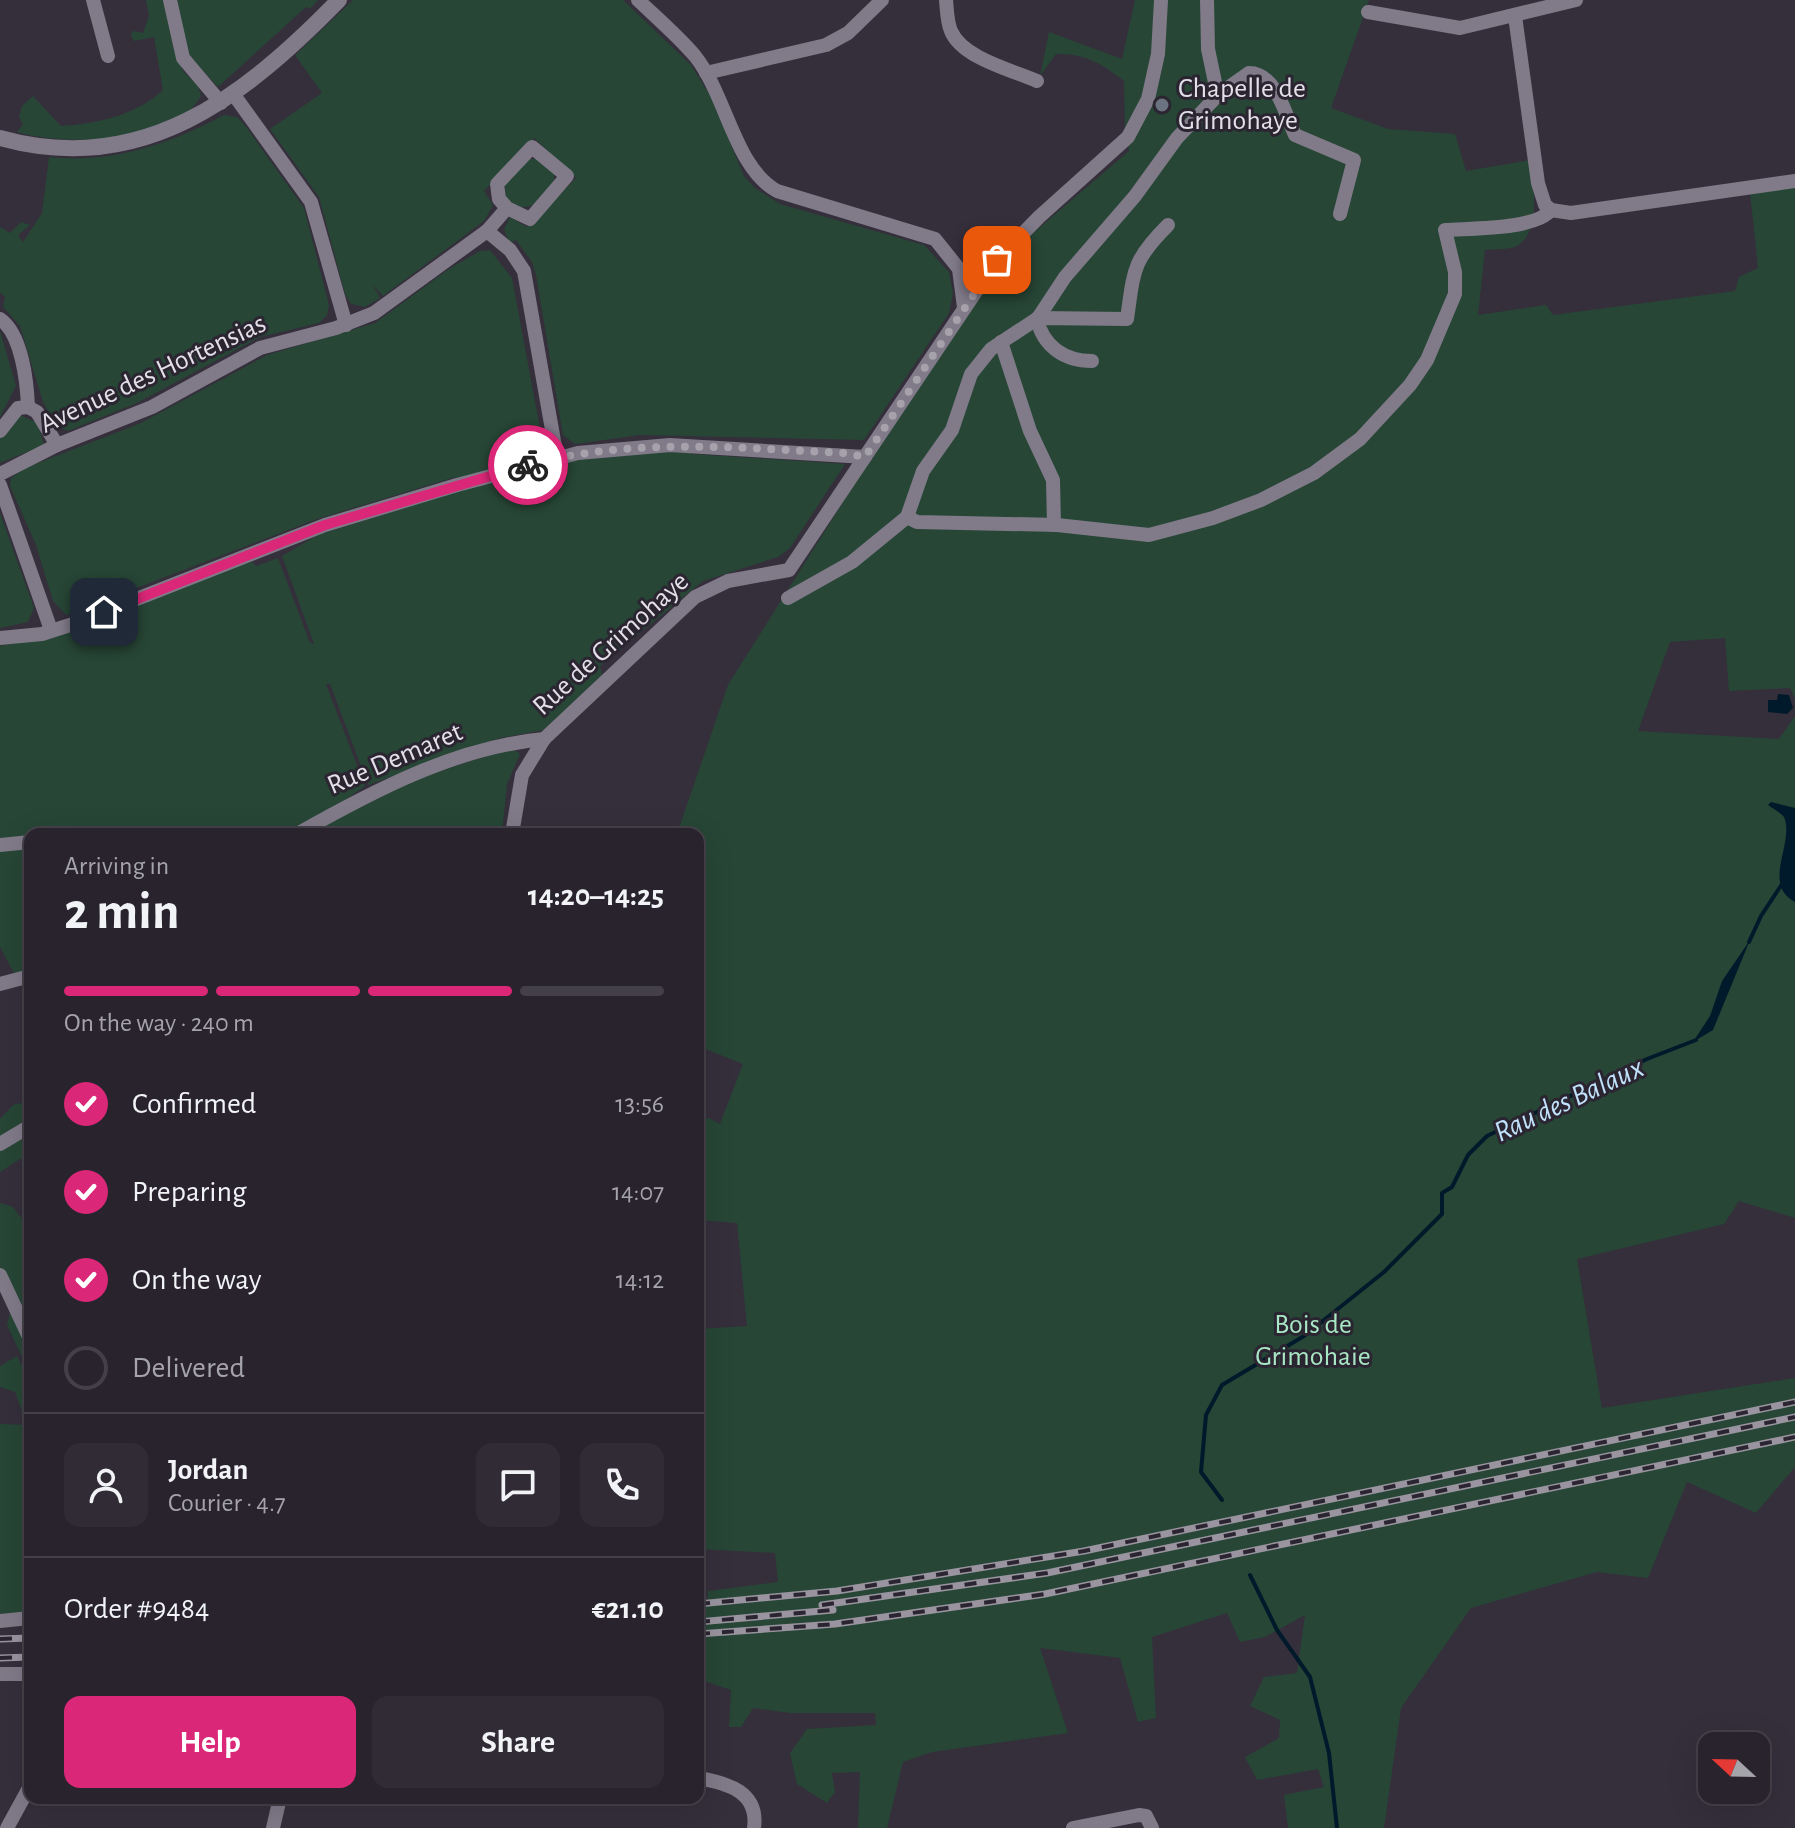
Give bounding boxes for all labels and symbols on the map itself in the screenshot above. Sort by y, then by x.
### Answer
place label: Chapelle de Grimohaye [1178,75,1306,135]
marker: Chapelle de Grimohaye [1153,96,1171,114]
pin [963,226,1031,294]
street label: Avenue des Hortensias [36,309,270,439]
courier [488,425,568,505]
street label: Rue de Grimohaye [528,567,694,721]
pin [70,578,138,646]
street label: Rue Demaret [323,718,467,800]
water label: Rau des Balaux [1490,1052,1649,1148]
park label: Bois de Grimohaie [1255,1311,1371,1371]
north arrow [1698,1732,1770,1804]

